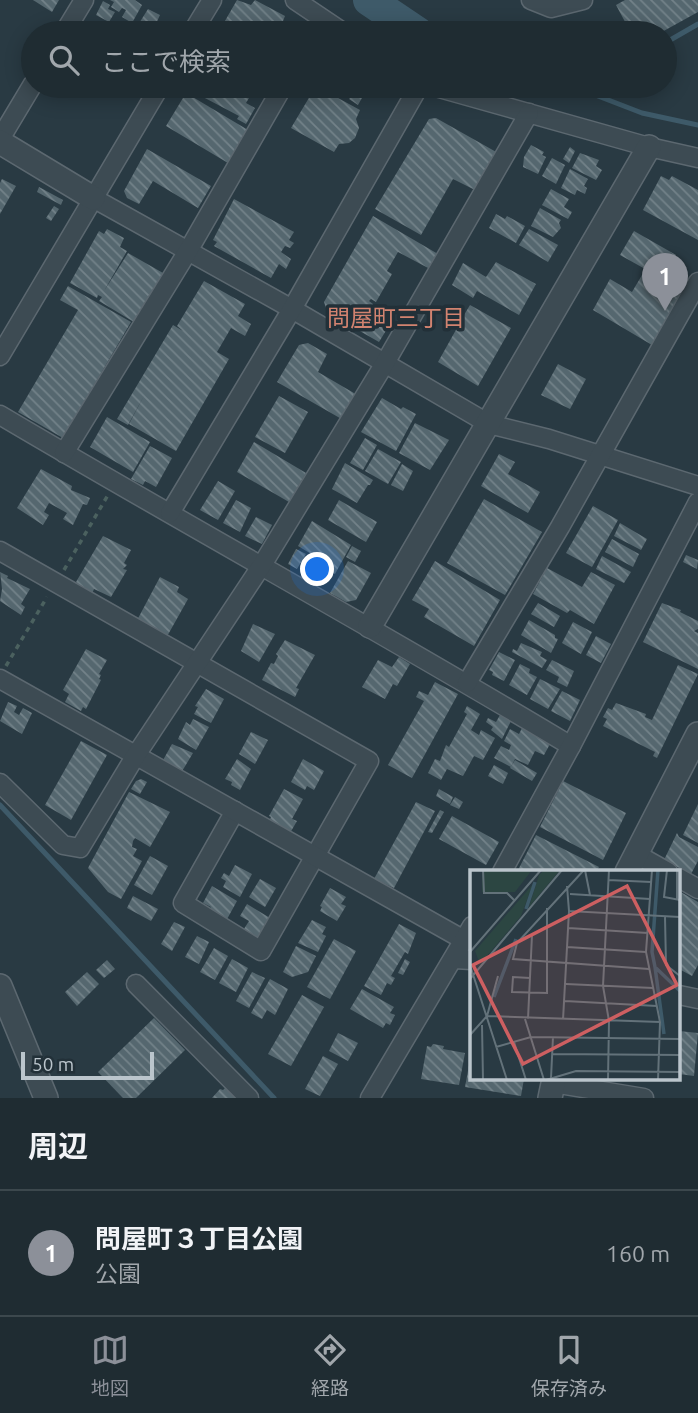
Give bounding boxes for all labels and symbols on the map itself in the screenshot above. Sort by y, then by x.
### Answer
pin: 1 [642,253,688,311]
district label: 問屋町三丁目 [327,305,465,330]
your location [300,552,334,586]
inset map [470,870,680,1080]
scale bar [21,1049,154,1081]

